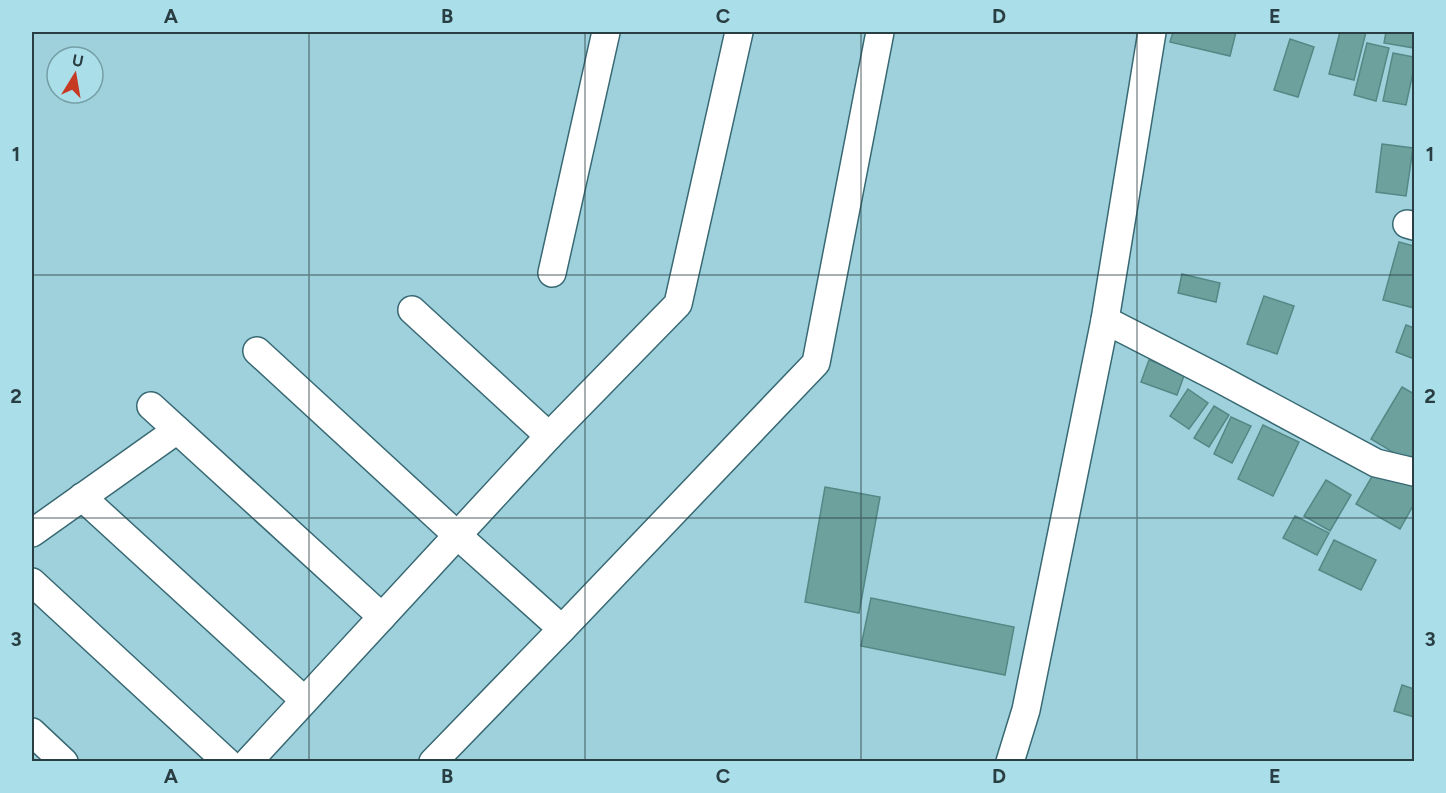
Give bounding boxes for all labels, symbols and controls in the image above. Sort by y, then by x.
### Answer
text: A [164,4,179,28]
text: B [441,4,453,28]
text: C [716,4,730,28]
text: D [992,4,1006,28]
text: E [1269,4,1281,28]
north arrow [45,45,105,105]
text: U [70,50,85,71]
text: 1 [12,142,20,166]
text: 1 [1426,142,1434,166]
text: 2 [10,384,22,408]
text: 2 [1424,384,1436,408]
text: 3 [10,627,22,651]
text: 3 [1424,627,1436,651]
text: A [164,764,179,788]
text: B [441,764,453,788]
text: C [716,764,730,788]
text: D [992,764,1006,788]
text: E [1269,764,1281,788]

